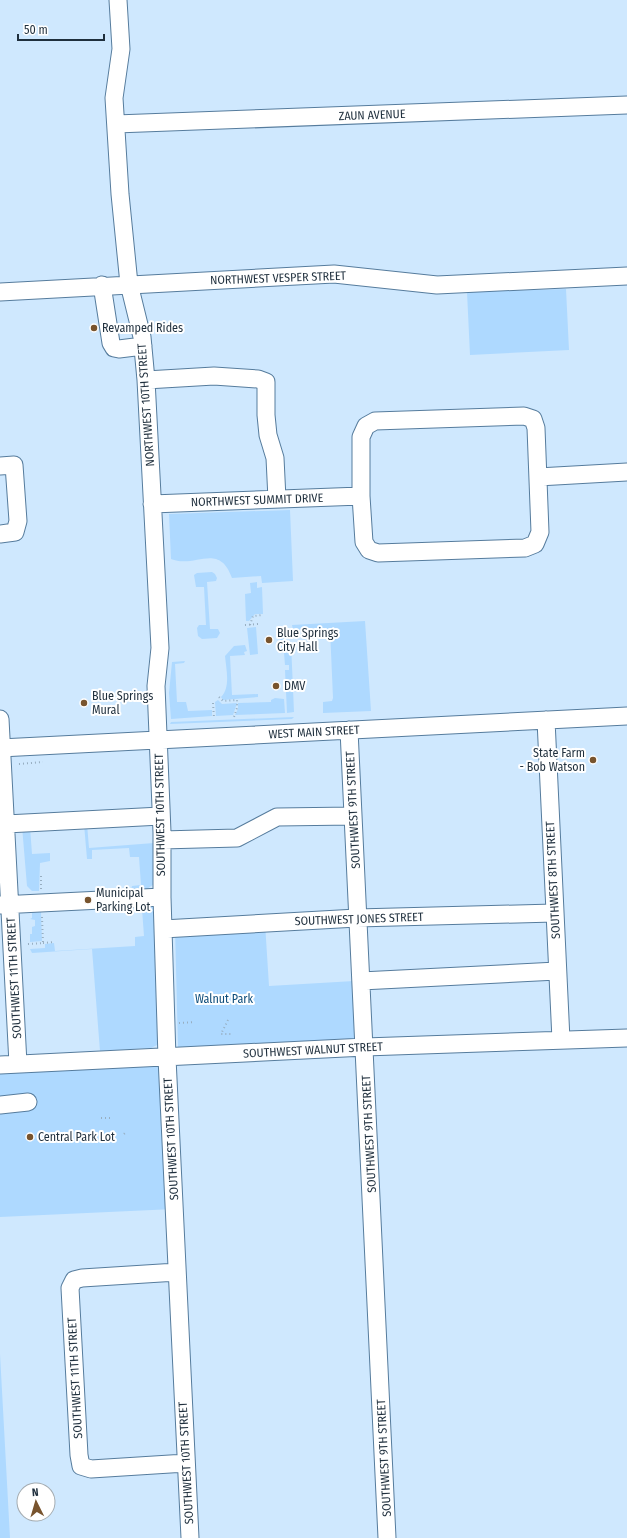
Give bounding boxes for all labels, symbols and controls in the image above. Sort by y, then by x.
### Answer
scale bar [18,16,104,42]
text: 50 m [24,23,48,37]
street label: ZAUN AVENUE [338,107,406,123]
street label: NORTHWEST VESPER STREET [210,269,347,287]
place label: Revamped Rides [102,321,183,335]
marker: Revamped Rides [89,323,99,333]
street label: NORTHWEST 10TH STREET [135,343,157,467]
street label: NORTHWEST SUMMIT DRIVE [191,491,324,509]
place label: Blue Springs City Hall [277,626,338,654]
marker: Blue Springs City Hall [264,635,274,645]
place label: DMV [284,679,306,693]
marker: DMV [271,681,281,691]
place label: Blue Springs Mural [92,689,153,717]
marker: Blue Springs Mural [79,698,89,708]
street label: WEST MAIN STREET [268,723,360,741]
place label: State Farm - Bob Watson [519,746,585,774]
street label: SOUTHWEST 9TH STREET [343,750,363,869]
street label: SOUTHWEST 10TH STREET [152,753,168,876]
marker: State Farm - Bob Watson [588,755,598,765]
street label: SOUTHWEST 8TH STREET [543,820,563,939]
place label: Municipal Parking Lot [96,886,150,914]
marker: Municipal Parking Lot [83,895,93,905]
street label: SOUTHWEST JONES STREET [294,910,424,928]
street label: SOUTHWEST 11TH STREET [4,917,24,1039]
park label: Walnut Park [195,992,254,1006]
street label: SOUTHWEST WALNUT STREET [243,1039,384,1061]
street label: SOUTHWEST 9TH STREET [359,1074,379,1193]
street label: SOUTHWEST 10TH STREET [161,1077,181,1201]
place label: Central Park Lot [38,1130,115,1144]
marker: Central Park Lot [25,1132,35,1142]
street label: SOUTHWEST 11TH STREET [65,1317,85,1439]
street label: SOUTHWEST 9TH STREET [374,1398,394,1517]
street label: SOUTHWEST 10TH STREET [176,1401,196,1525]
north arrow [16,1482,56,1522]
text: N [31,1486,39,1499]

